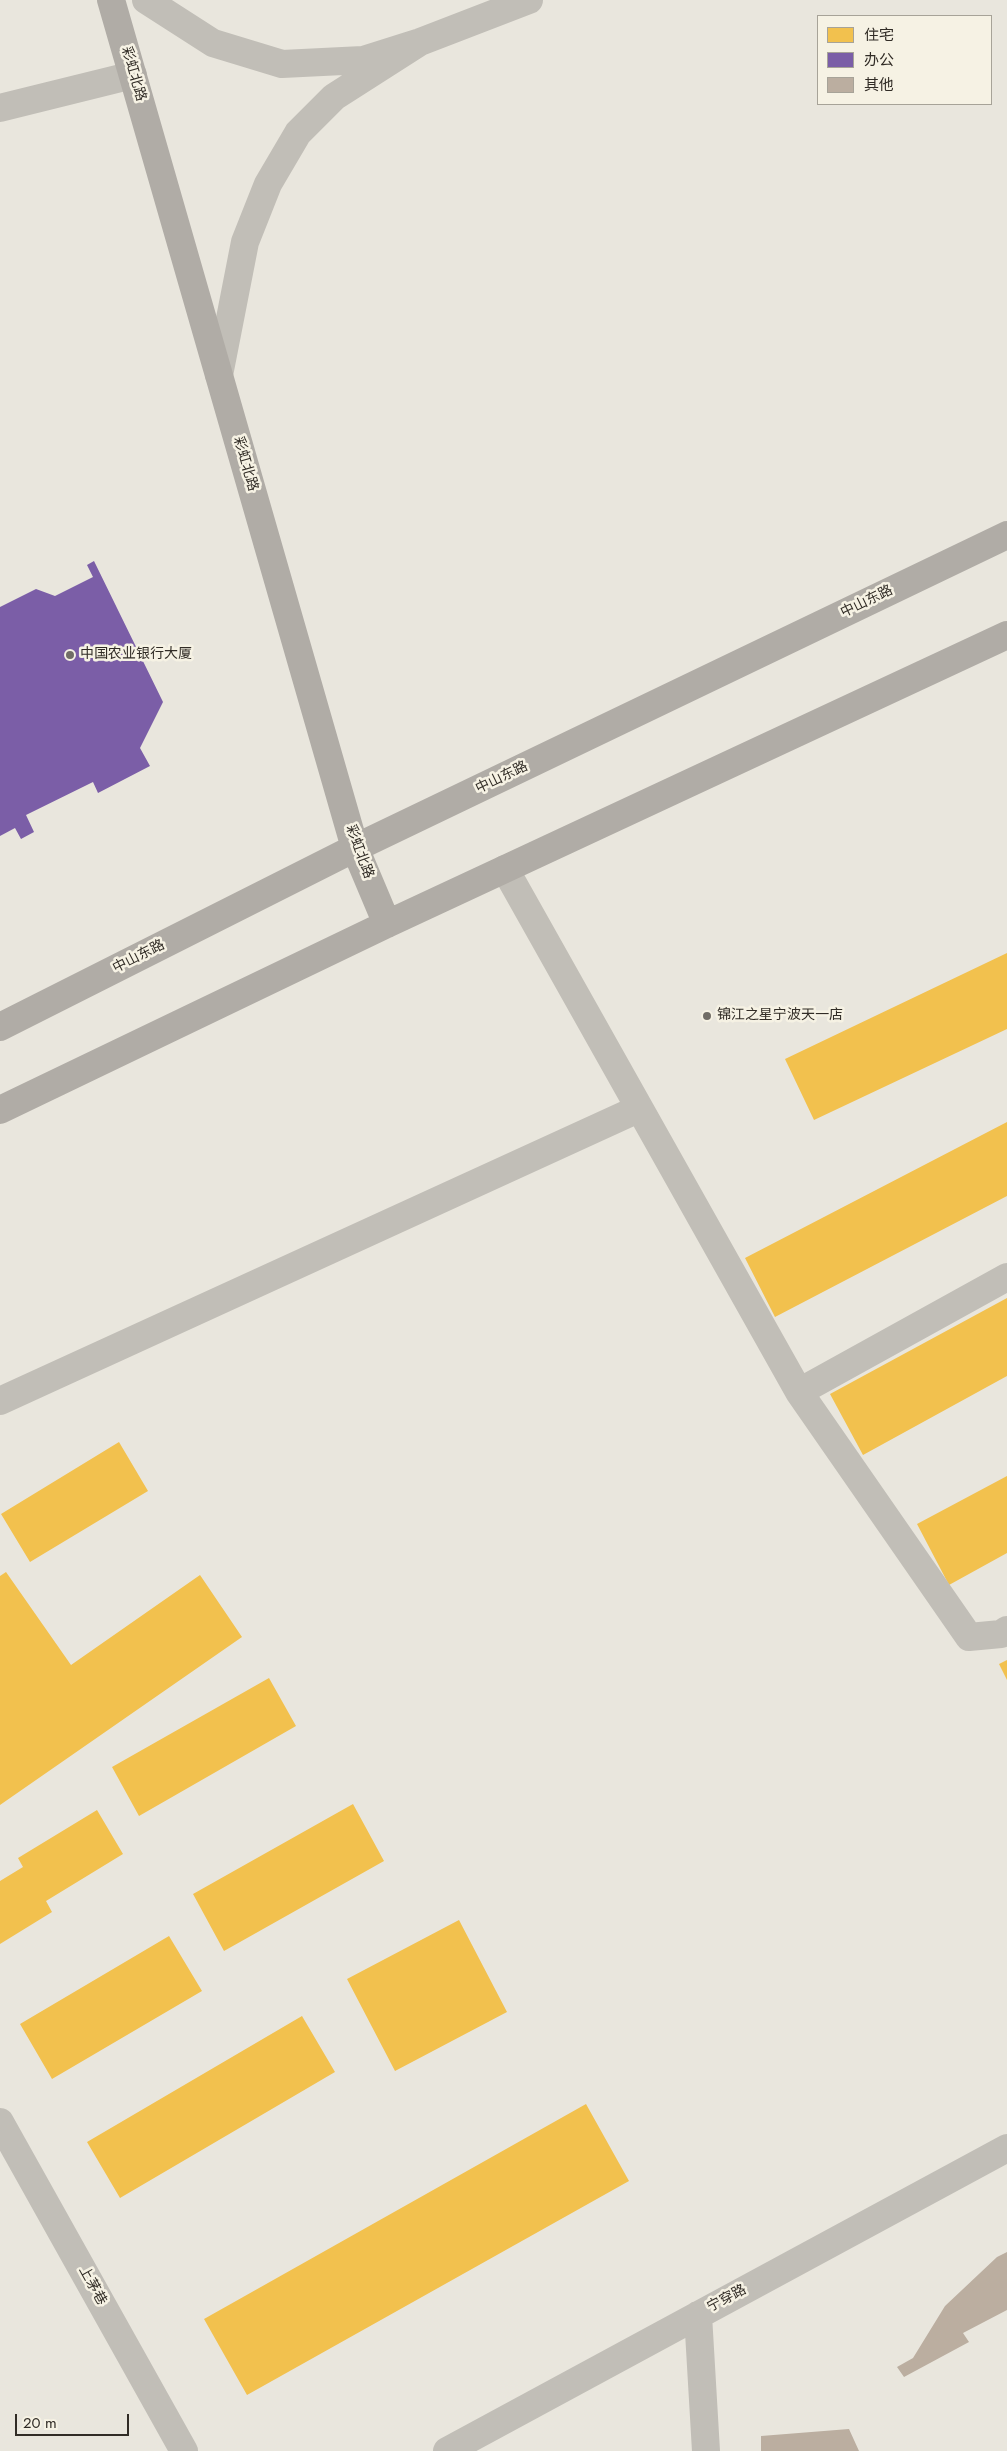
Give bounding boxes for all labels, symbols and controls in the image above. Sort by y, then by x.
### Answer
legend [817,15,992,105]
text: 住宅 [864,24,894,46]
street label: 彩虹北路 [117,45,149,103]
text: 办公 [864,49,894,71]
text: 其他 [864,74,894,96]
street label: 彩虹北路 [229,435,261,493]
street label: 中山东路 [838,582,896,622]
place label: 中国农业银行大厦 [80,647,192,663]
marker: 中国农业银行大厦 [64,649,76,661]
street label: 中山东路 [473,758,531,798]
street label: 彩虹北路 [342,823,376,881]
street label: 中山东路 [110,937,168,977]
place label: 锦江之星宁波天一店 [717,1008,843,1024]
marker: 锦江之星宁波天一店 [701,1010,713,1022]
street label: 上茅巷 [74,2264,110,2308]
street label: 宁穿路 [705,2282,749,2316]
scale bar [18,2404,131,2436]
text: 20 m [23,2412,57,2434]

